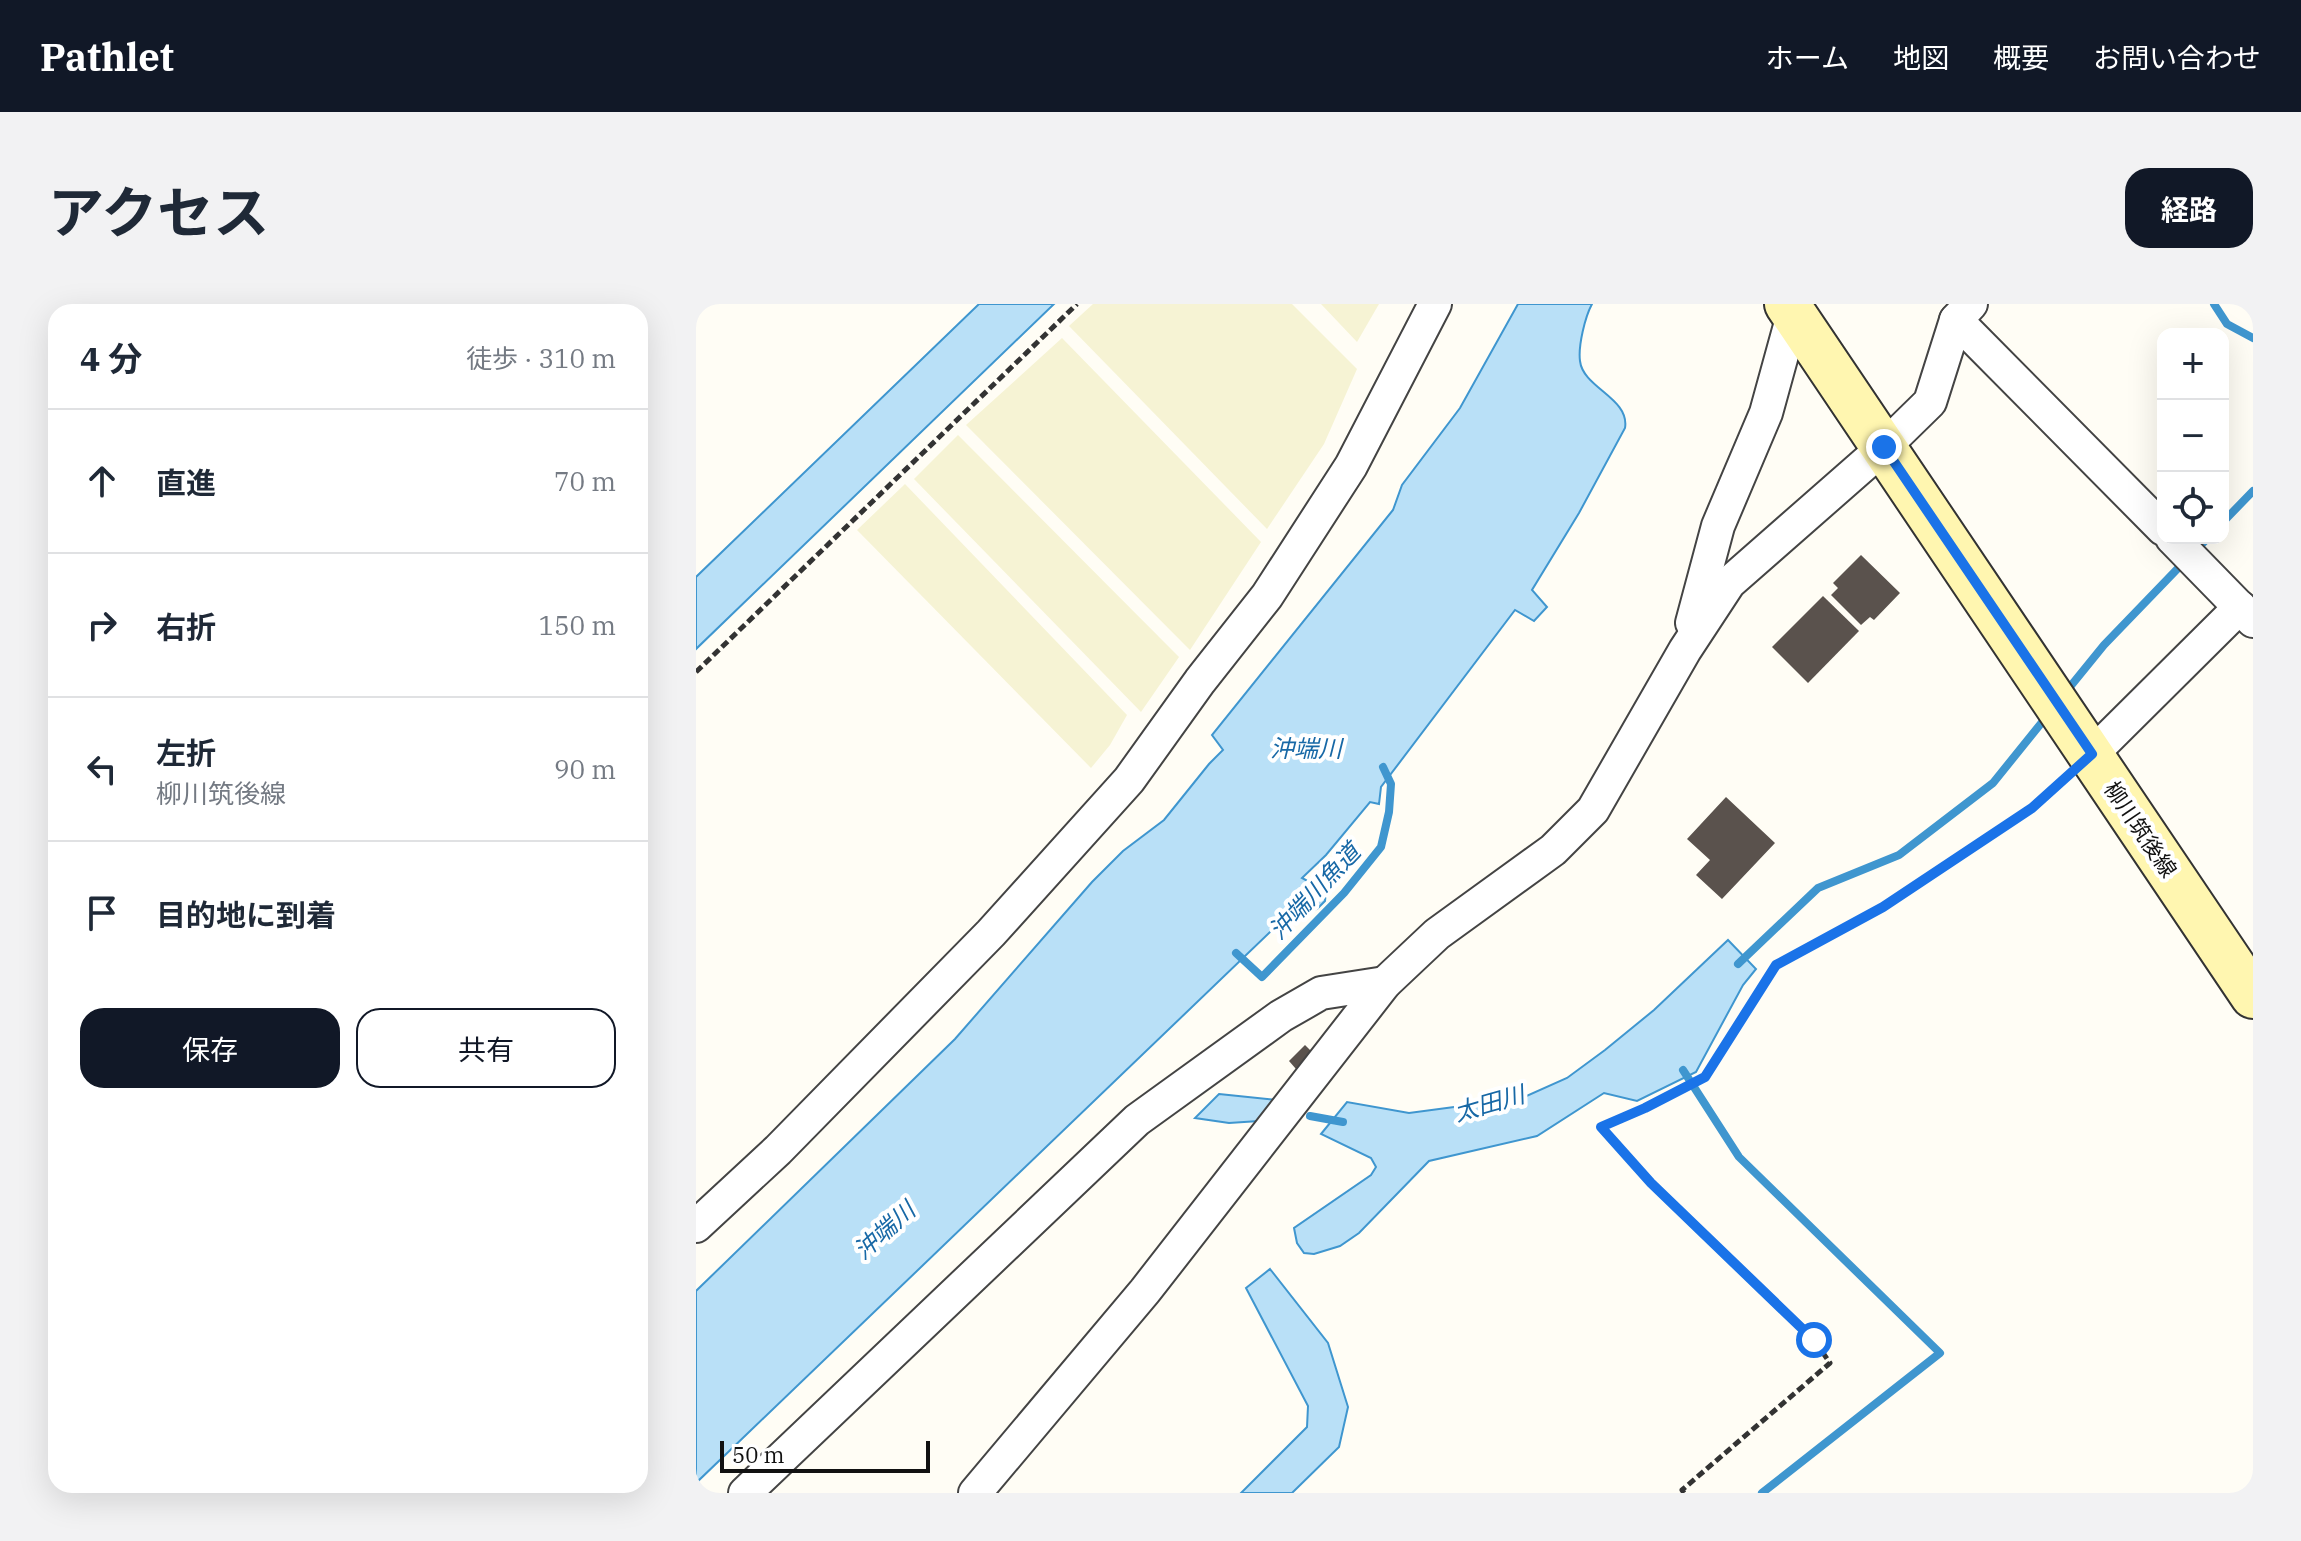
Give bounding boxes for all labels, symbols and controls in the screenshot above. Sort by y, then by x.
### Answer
text: Pathlet [40,32,174,81]
text: ホーム [1766,39,1849,76]
text: 地図 [1893,39,1949,76]
text: 概要 [1993,39,2049,76]
text: お問い合わせ [2093,39,2261,76]
button: 経路 [2125,168,2253,248]
text: アクセス [48,176,269,248]
map controls [2157,328,2229,544]
button: + [2157,328,2229,400]
text: 4 分 [80,336,142,380]
text: 徒歩 · 310 m [466,341,616,375]
button: − [2157,400,2229,472]
route end [1866,429,1902,465]
icon: ahead [80,459,124,503]
text: 直進 [156,463,216,502]
text: 70 m [554,464,616,498]
button: locate [2157,472,2229,544]
icon: right [80,603,124,647]
text: 右折 [156,607,216,646]
text: 150 m [538,608,616,642]
water label: 沖端川 [1270,732,1345,764]
text: 左折 [156,733,216,772]
icon: left [80,747,124,791]
text: 90 m [554,752,616,786]
street label: 柳川筑後線 [2098,775,2184,883]
text: 柳川筑後線 [156,776,286,810]
water label: 沖端川魚道 [1261,833,1369,946]
icon: arrive [80,891,124,935]
text: 目的地に到着 [156,895,336,934]
button: 保存 [80,1008,340,1088]
button: 共有 [356,1008,616,1088]
water label: 太田川 [1450,1077,1531,1128]
water label: 沖端川 [847,1192,924,1266]
route start [1796,1322,1832,1358]
scale bar [720,1437,930,1473]
text: 50 m [732,1440,784,1469]

